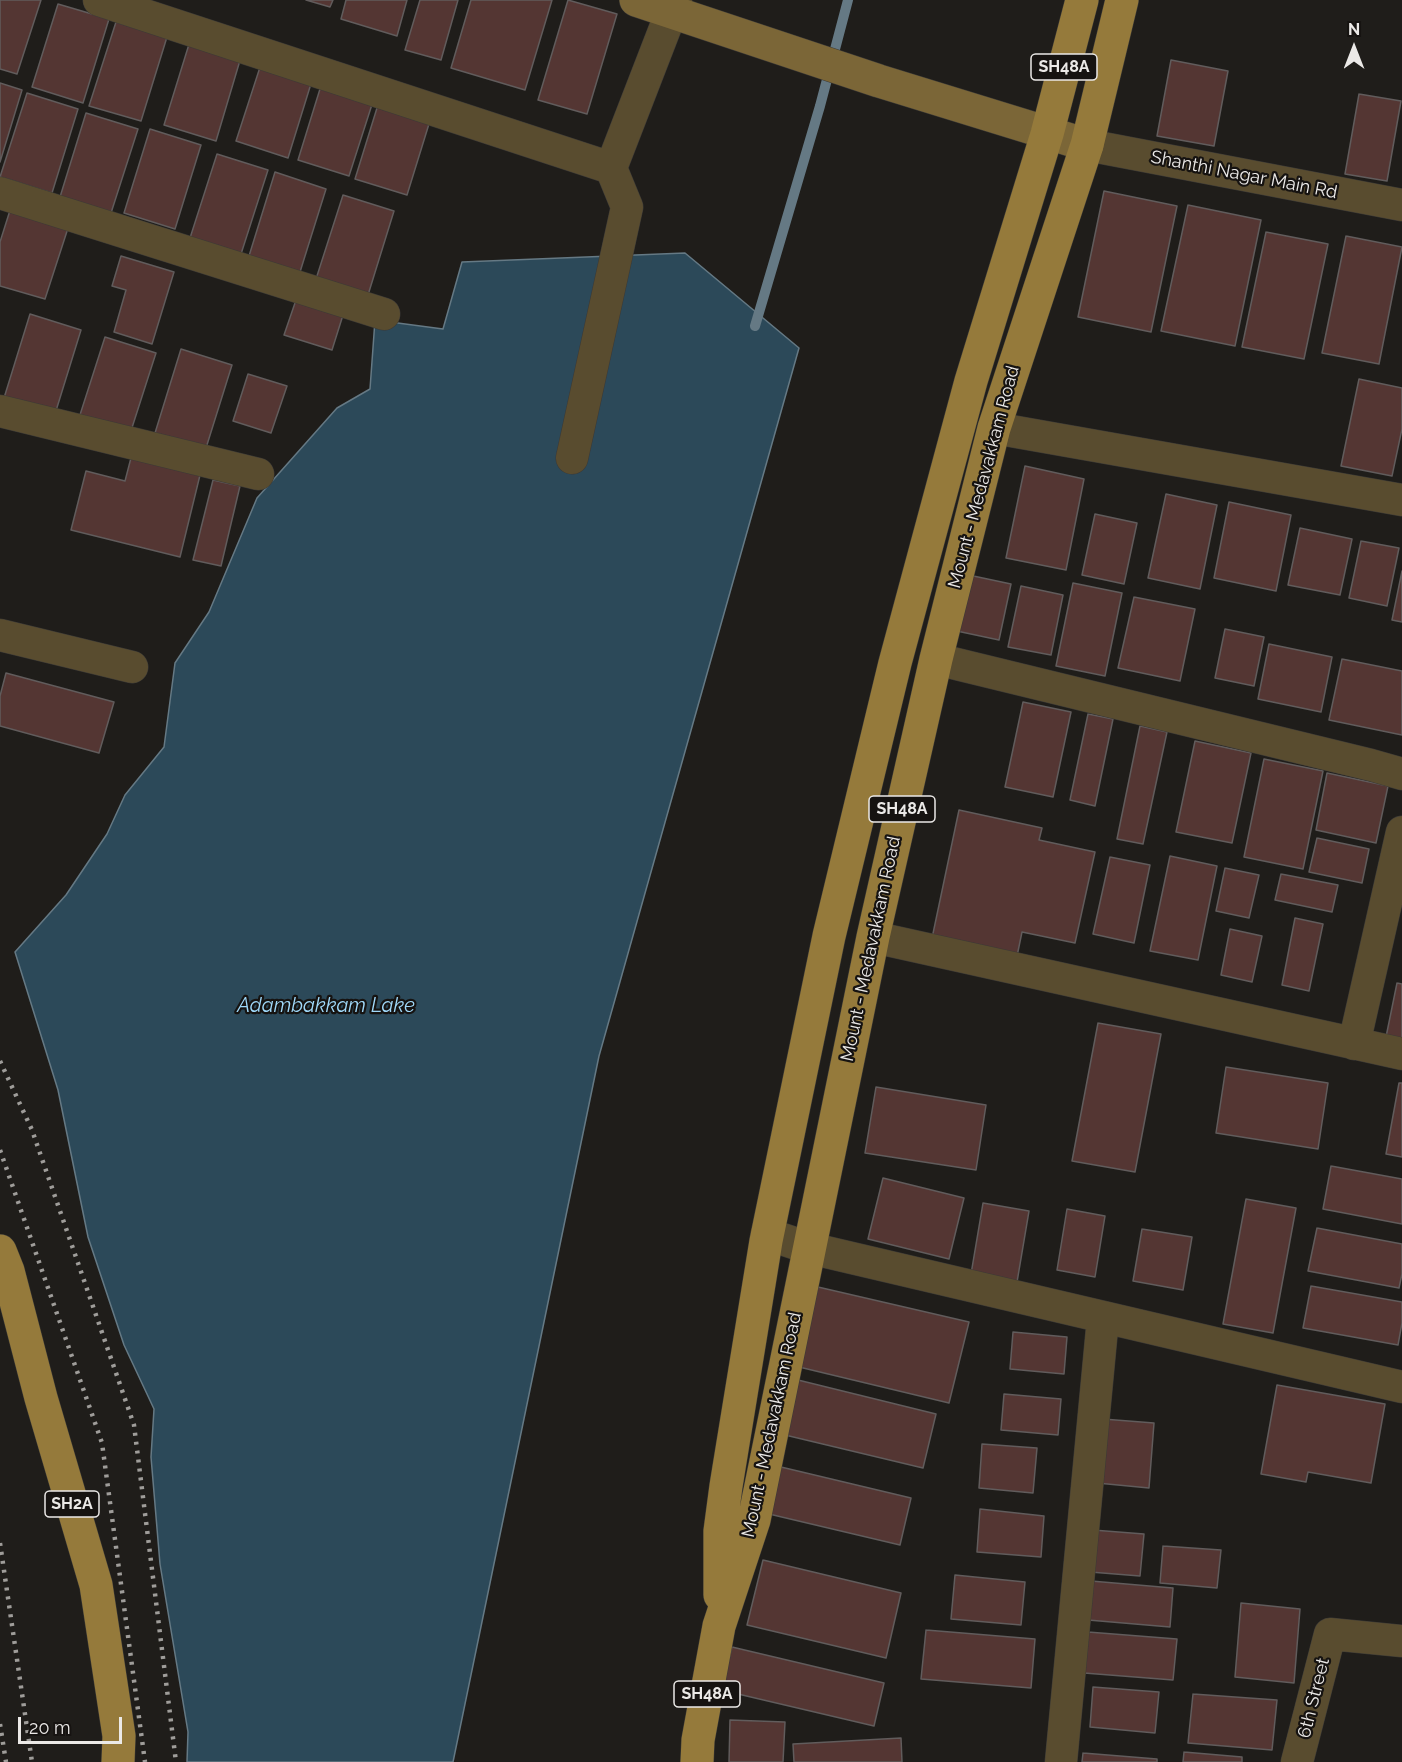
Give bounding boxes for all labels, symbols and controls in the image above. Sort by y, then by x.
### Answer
north arrow [1324,18,1384,78]
text: N [1348,20,1360,39]
road number: SH48A [1031,54,1097,80]
street label: Shanthi Nagar Main Rd [1149,146,1339,204]
street label: Mount - Medavakkam Road [944,363,1024,591]
road number: SH48A [869,796,935,822]
street label: Mount - Medavakkam Road [837,835,905,1063]
water label: Adambakkam Lake [237,994,415,1018]
street label: Mount - Medavakkam Road [738,1311,806,1539]
road number: SH2A [45,1491,99,1517]
street label: 6th Street [1294,1656,1334,1740]
road number: SH48A [674,1681,740,1707]
scale bar [21,1705,124,1743]
text: 20 m [29,1717,71,1738]

